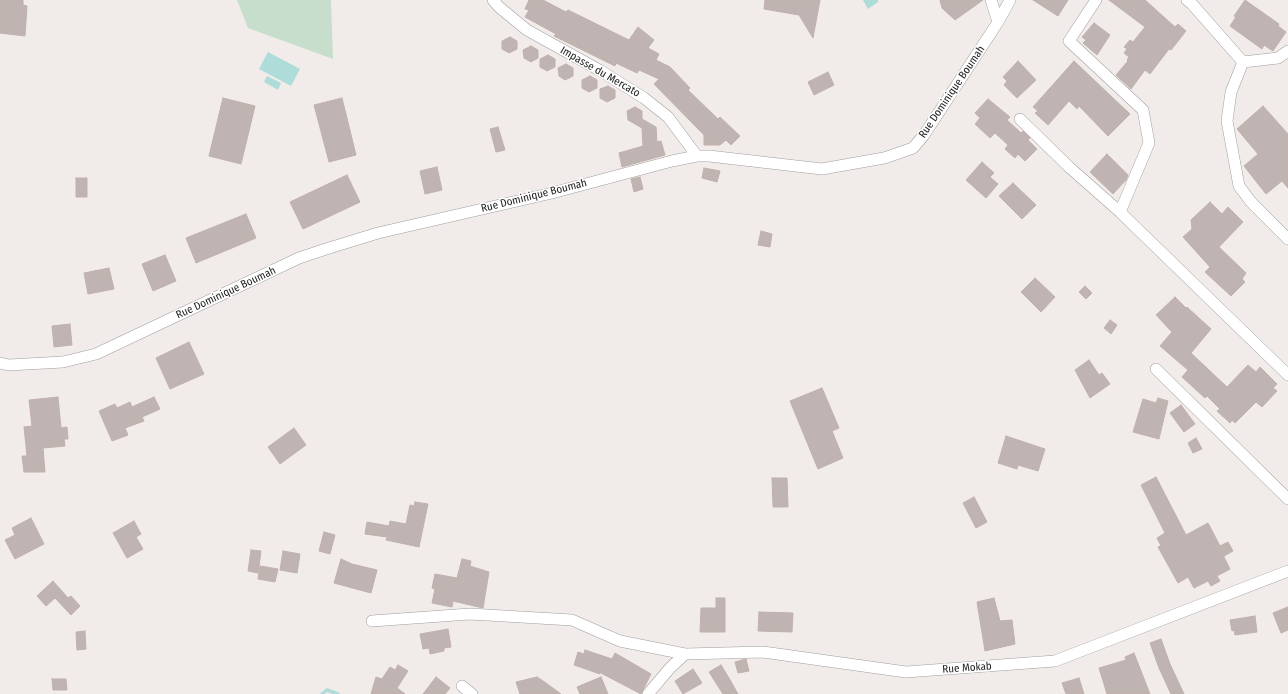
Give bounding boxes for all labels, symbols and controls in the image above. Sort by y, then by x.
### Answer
street label: Rue Dominique Boumah [916,43,988,141]
street label: Impasse du Mercato [558,44,642,100]
street label: Rue Dominique Boumah [480,176,588,216]
street label: Rue Dominique Boumah [174,264,278,322]
street label: Rue Mokab [942,660,992,676]

